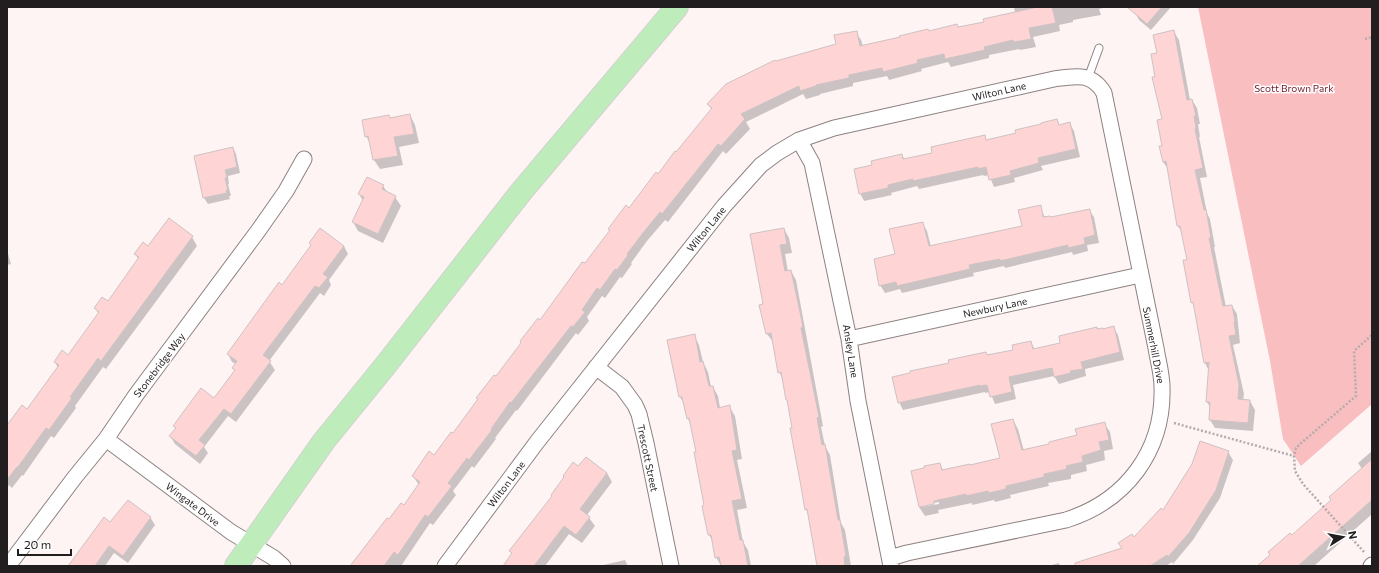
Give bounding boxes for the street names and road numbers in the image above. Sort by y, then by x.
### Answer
street label: Wilton Lane [971,79,1027,103]
street label: Wilton Lane [684,204,728,254]
street label: Newbury Lane [962,294,1028,320]
street label: Summerhill Drive [1141,306,1167,384]
street label: Ansley Lane [841,323,861,379]
street label: Stonebridge Way [131,330,187,400]
street label: Trescott Street [635,423,661,493]
street label: Wilton Lane [485,458,527,510]
street label: Wingate Drive [164,480,222,528]

